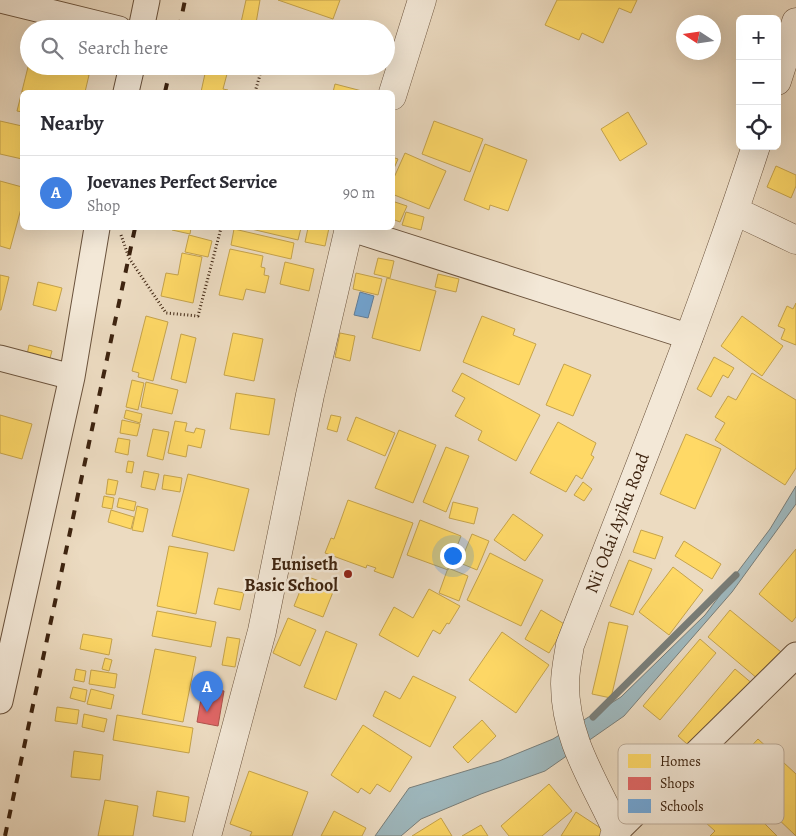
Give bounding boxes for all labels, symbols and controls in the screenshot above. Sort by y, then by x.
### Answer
north arrow [676,15,721,60]
map controls [736,15,781,150]
button: + [736,15,781,60]
search box [20,20,395,75]
icon: search [38,34,66,62]
text: Search here [78,35,168,61]
button: − [736,60,781,105]
button: locate [736,105,781,150]
text: Nearby [40,109,103,137]
text: Joevanes Perfect Service [87,169,277,195]
text: A [51,182,61,204]
text: 90 m [343,182,375,204]
text: Shop [87,195,120,217]
street label: Nii Odai Ayiku Road [579,449,655,597]
your location [440,543,466,569]
place label: Euniseth Basic School [244,552,338,597]
marker: Euniseth Basic School [342,568,354,580]
pin: A [191,671,223,712]
legend [618,744,784,824]
text: Homes [660,752,701,771]
text: Shops [660,774,695,793]
text: Schools [660,797,704,816]

